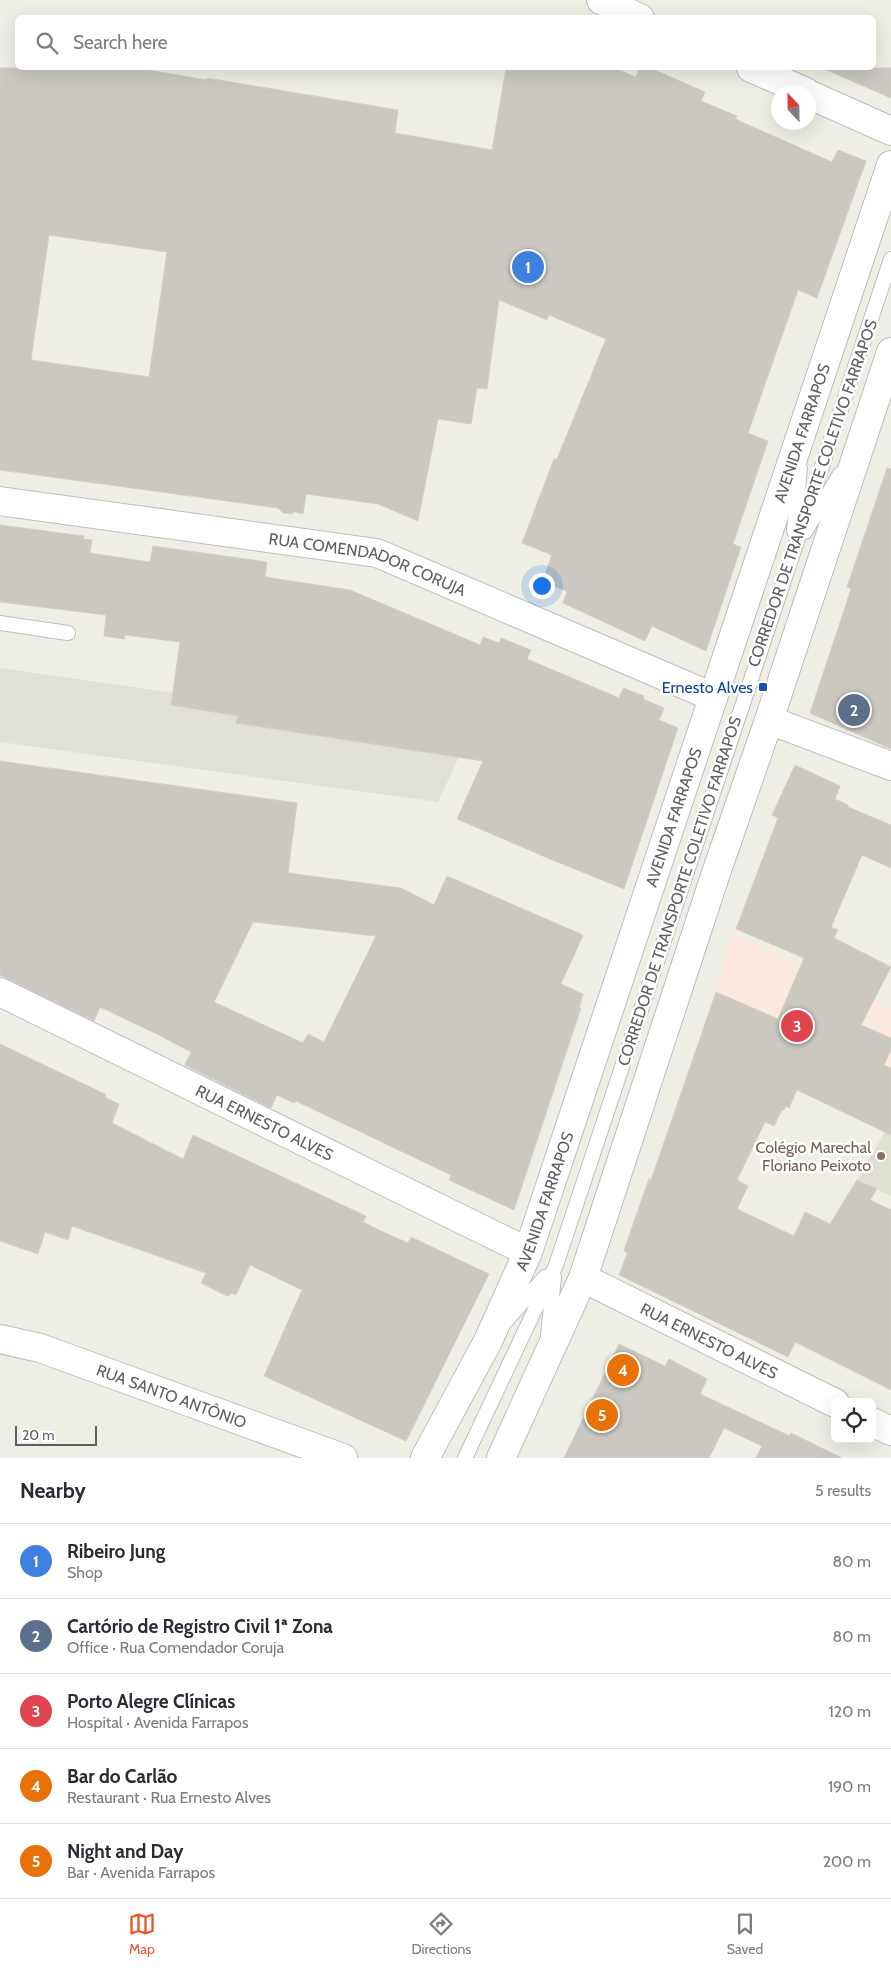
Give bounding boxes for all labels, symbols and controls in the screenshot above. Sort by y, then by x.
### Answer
search box [15,15,876,70]
icon: search [33,29,61,57]
text: Search here [73,31,167,54]
north arrow [771,85,816,130]
pin: 1 [512,248,544,286]
street label: CORREDOR DE TRANSPORTE COLETIVO FARRAPOS [744,317,881,669]
street label: AVENIDA FARRAPOS [770,361,834,505]
street label: RUA COMENDADOR CORUJA [268,529,469,600]
your location [529,573,555,599]
place label: Ernesto Alves [662,678,753,697]
marker: Ernesto Alves [757,681,769,693]
pin: 2 [838,691,870,729]
street label: CORREDOR DE TRANSPORTE COLETIVO FARRAPOS [614,714,745,1068]
street label: AVENIDA FARRAPOS [642,745,706,889]
pin: 3 [781,1007,813,1045]
street label: RUA ERNESTO ALVES [193,1081,336,1165]
street label: AVENIDA FARRAPOS [512,1129,577,1274]
place label: Colégio Marechal Floriano Peixoto [756,1138,871,1175]
marker: Colégio Marechal Floriano Peixoto [875,1150,887,1162]
street label: RUA ERNESTO ALVES [637,1299,781,1383]
pin: 4 [607,1351,639,1389]
street label: RUA SANTO ANTÔNIO [94,1360,249,1432]
pin: 5 [586,1396,618,1434]
map controls [831,1398,876,1443]
button: locate [831,1398,876,1443]
scale bar [15,1423,98,1446]
text: 20 m [22,1426,55,1444]
text: Nearby [20,1478,86,1503]
text: 5 results [815,1481,871,1500]
text: Ribeiro Jung [67,1540,165,1563]
text: 1 [33,1552,39,1571]
text: 80 m [833,1552,871,1571]
text: Shop [67,1563,103,1582]
text: Cartório de Registro Civil 1ª Zona [67,1615,333,1638]
text: 2 [32,1627,40,1646]
text: 80 m [833,1627,871,1646]
text: Office · Rua Comendador Coruja [67,1638,284,1657]
text: Porto Alegre Clínicas [67,1690,235,1713]
text: 3 [32,1702,40,1721]
text: 120 m [829,1702,871,1721]
text: Hospital · Avenida Farrapos [67,1713,249,1732]
text: Bar do Carlão [67,1765,177,1788]
text: 4 [31,1777,41,1796]
text: 190 m [828,1777,871,1796]
text: Restaurant · Rua Ernesto Alves [67,1788,271,1807]
text: Night and Day [67,1840,183,1863]
text: 5 [32,1852,40,1871]
text: 200 m [823,1852,871,1871]
text: Bar · Avenida Farrapos [67,1863,215,1882]
tab: Map [128,1910,156,1958]
tab: Directions [411,1910,471,1958]
tab: Saved [727,1910,763,1958]

